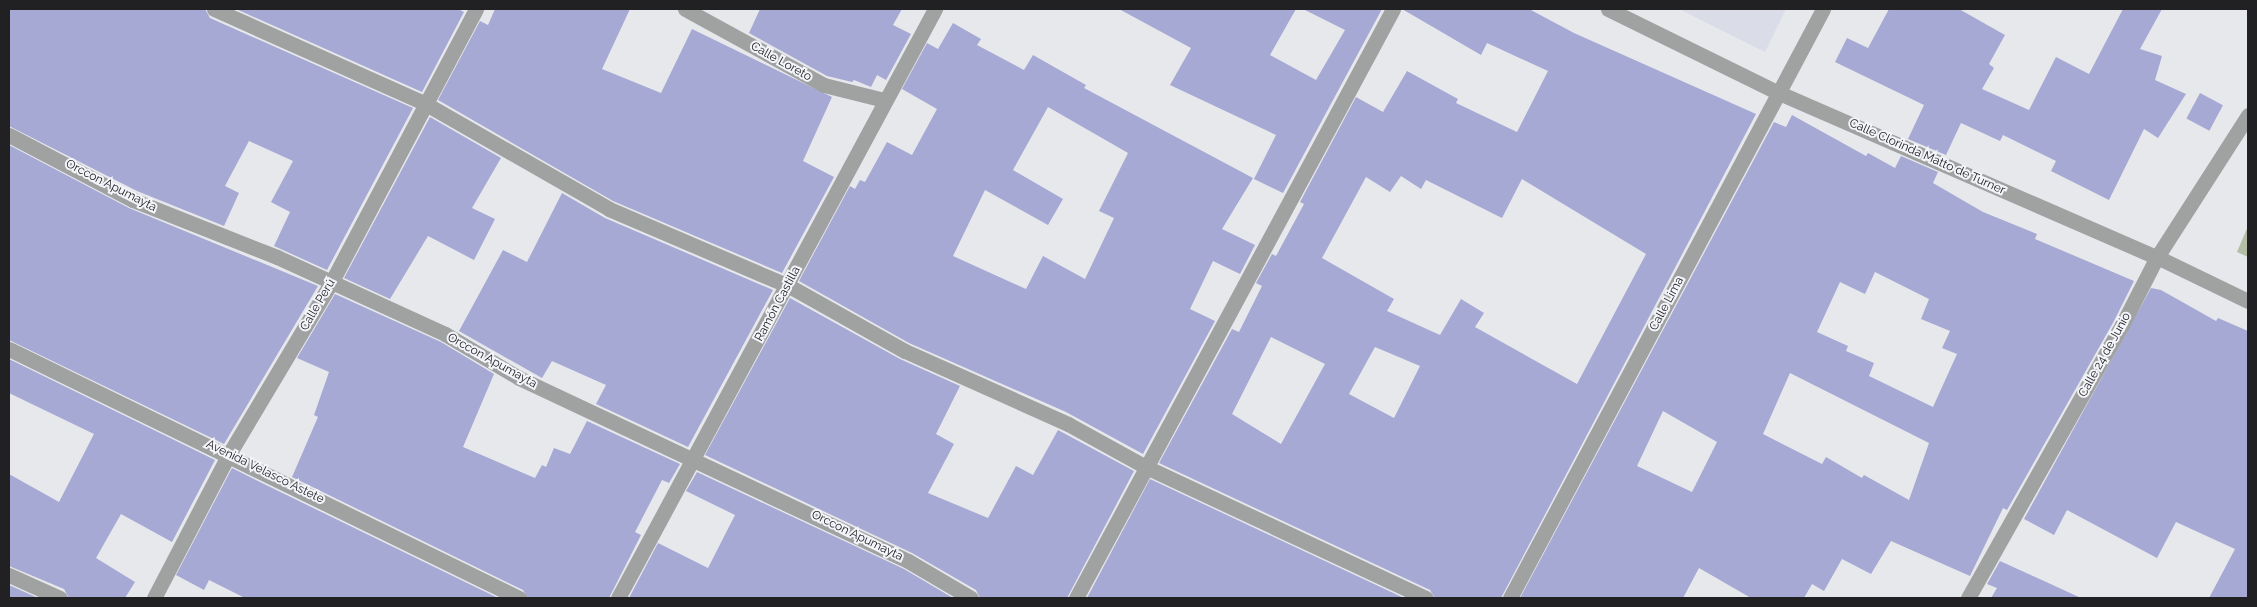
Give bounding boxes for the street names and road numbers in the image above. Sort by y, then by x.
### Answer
street label: Calle Loreto [748,39,814,85]
street label: Calle Clorinda Matto de Turner [1847,116,2007,198]
street label: Orccon Apumayta [63,157,159,215]
street label: Ramón Castilla [752,264,804,344]
street label: Calle Lima [1647,275,1687,333]
street label: Calle Perú [297,277,339,333]
street label: Calle 24 de Junio [2076,310,2134,400]
street label: Orccon Apumayta [445,330,539,392]
street label: Avenida Velasco Astete [203,437,327,507]
street label: Orccon Apumayta [809,508,905,564]

